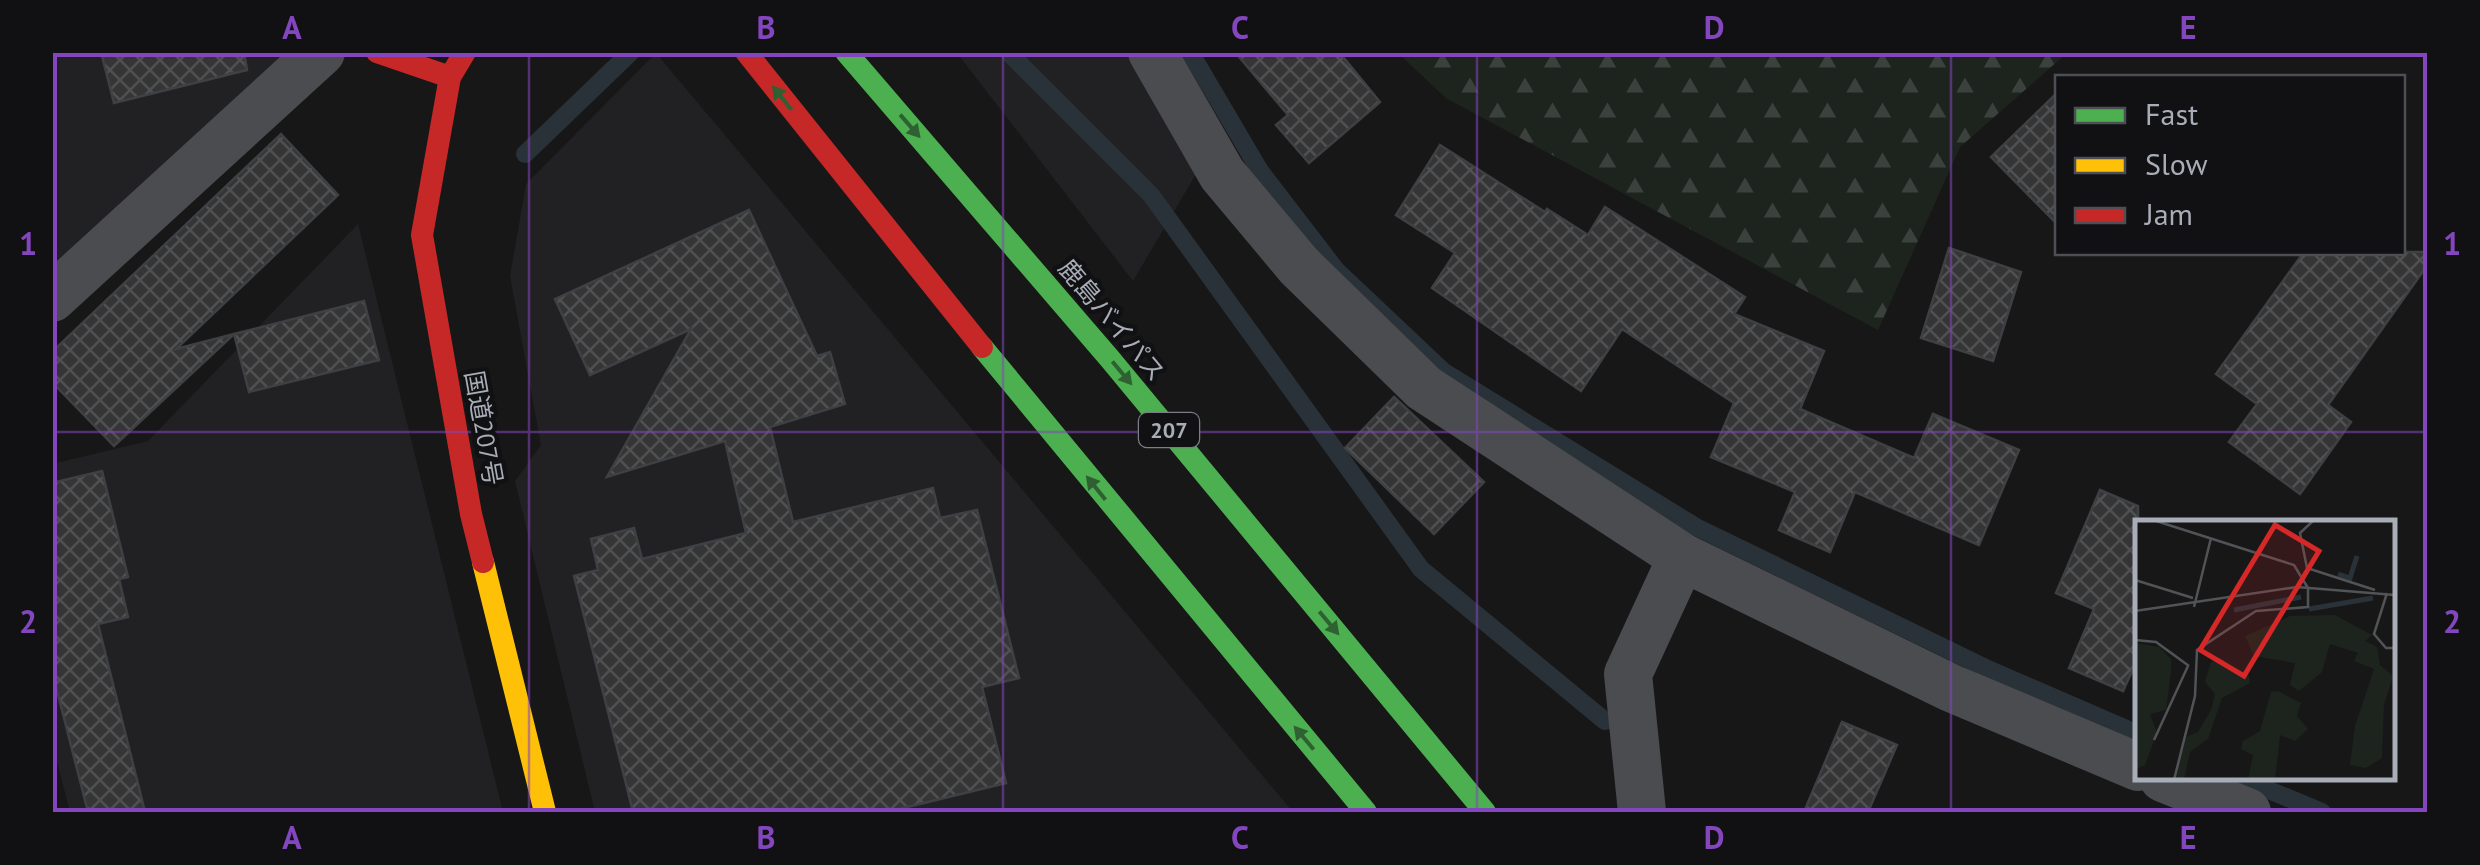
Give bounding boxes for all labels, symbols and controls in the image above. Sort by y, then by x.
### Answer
text: A [282,6,302,48]
text: B [757,6,775,48]
text: C [1231,6,1249,48]
text: D [1704,6,1724,48]
text: E [2180,6,2196,48]
legend [2055,75,2405,255]
one-way arrow [772,86,793,111]
text: Fast [2145,94,2198,133]
one-way arrow [899,114,920,139]
text: Slow [2145,144,2208,183]
text: Jam [2143,194,2193,233]
text: 1 [19,222,37,264]
text: 1 [2443,222,2461,264]
street label: 鹿島バイパス [1052,252,1172,388]
one-way arrow [1110,360,1132,385]
street label: 国道207号 [458,368,510,488]
road number: 207 [1139,413,1199,447]
one-way arrow [1086,476,1107,501]
inset map [2135,520,2395,780]
text: 2 [19,600,37,642]
text: 2 [2443,600,2461,642]
one-way arrow [1318,611,1339,636]
one-way arrow [1294,725,1315,750]
text: A [282,816,302,858]
text: B [757,816,775,858]
text: C [1231,816,1249,858]
text: D [1704,816,1724,858]
text: E [2180,816,2196,858]

